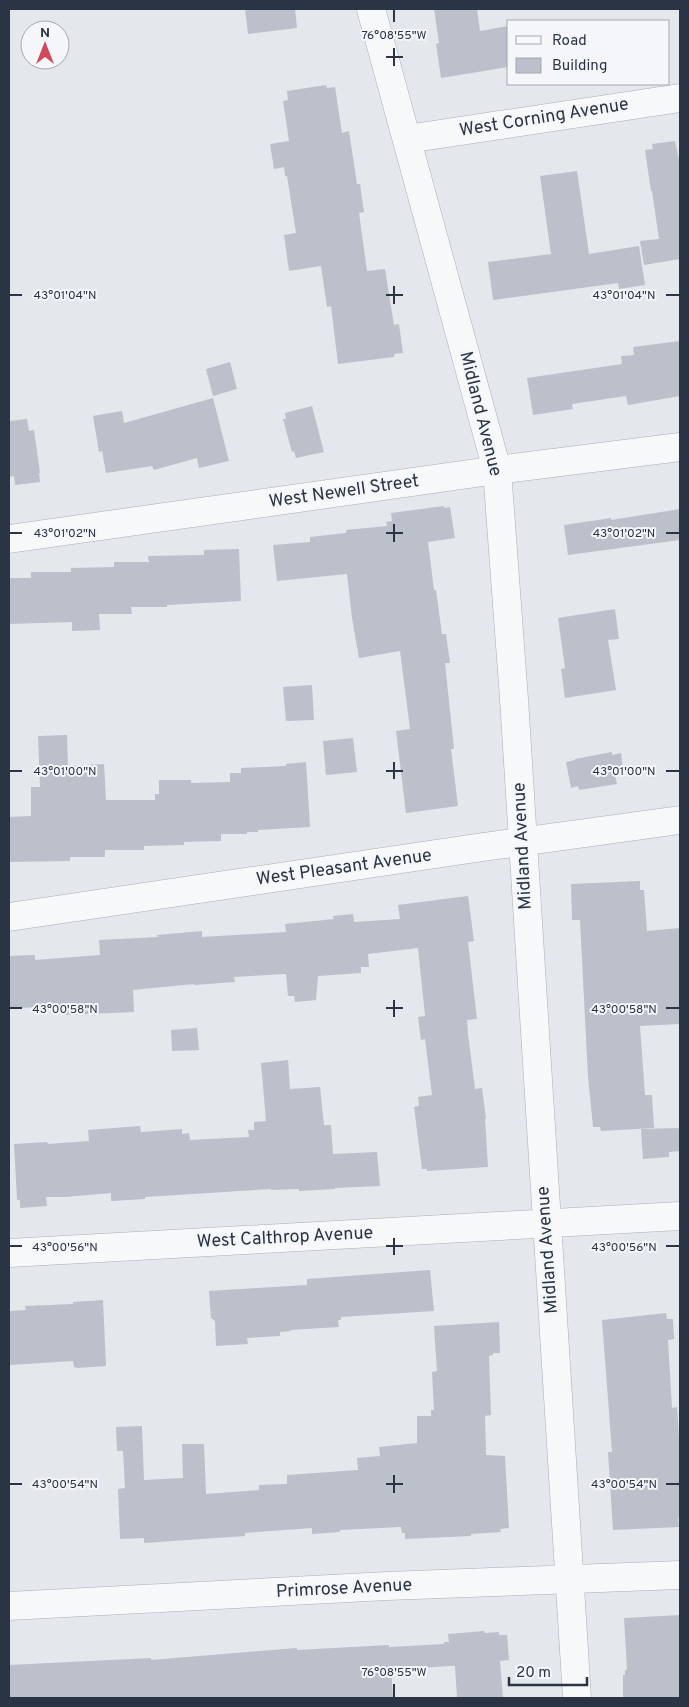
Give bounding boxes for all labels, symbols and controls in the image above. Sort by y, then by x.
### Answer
north arrow [20,20,70,70]
legend [507,20,669,85]
text: N [40,25,50,42]
text: 76°08'55"W [361,28,427,44]
text: Road [552,32,587,51]
text: Building [552,57,607,76]
street label: West Corning Avenue [458,93,630,143]
text: 43°01'04"N [34,288,96,304]
text: 43°01'04"N [593,288,655,304]
street label: Midland Avenue [453,349,507,479]
street label: West Newell Street [267,470,421,514]
text: 43°01'02"N [34,526,96,542]
text: 43°01'02"N [593,526,655,542]
text: 43°01'00"N [34,764,96,780]
text: 43°01'00"N [593,764,655,780]
street label: Midland Avenue [508,782,538,910]
street label: West Pleasant Avenue [255,844,433,892]
text: 43°00'58"N [32,1002,98,1018]
text: 43°00'58"N [591,1002,657,1018]
street label: Midland Avenue [532,1185,564,1315]
street label: West Calthrop Avenue [196,1222,374,1254]
text: 43°00'56"N [32,1240,98,1256]
text: 43°00'56"N [591,1240,657,1256]
text: 43°00'54"N [32,1477,98,1493]
text: 43°00'54"N [591,1477,657,1493]
street label: Primrose Avenue [275,1574,413,1604]
scale bar [509,1654,586,1686]
text: 20 m [516,1664,551,1683]
text: 76°08'55"W [361,1665,427,1681]

